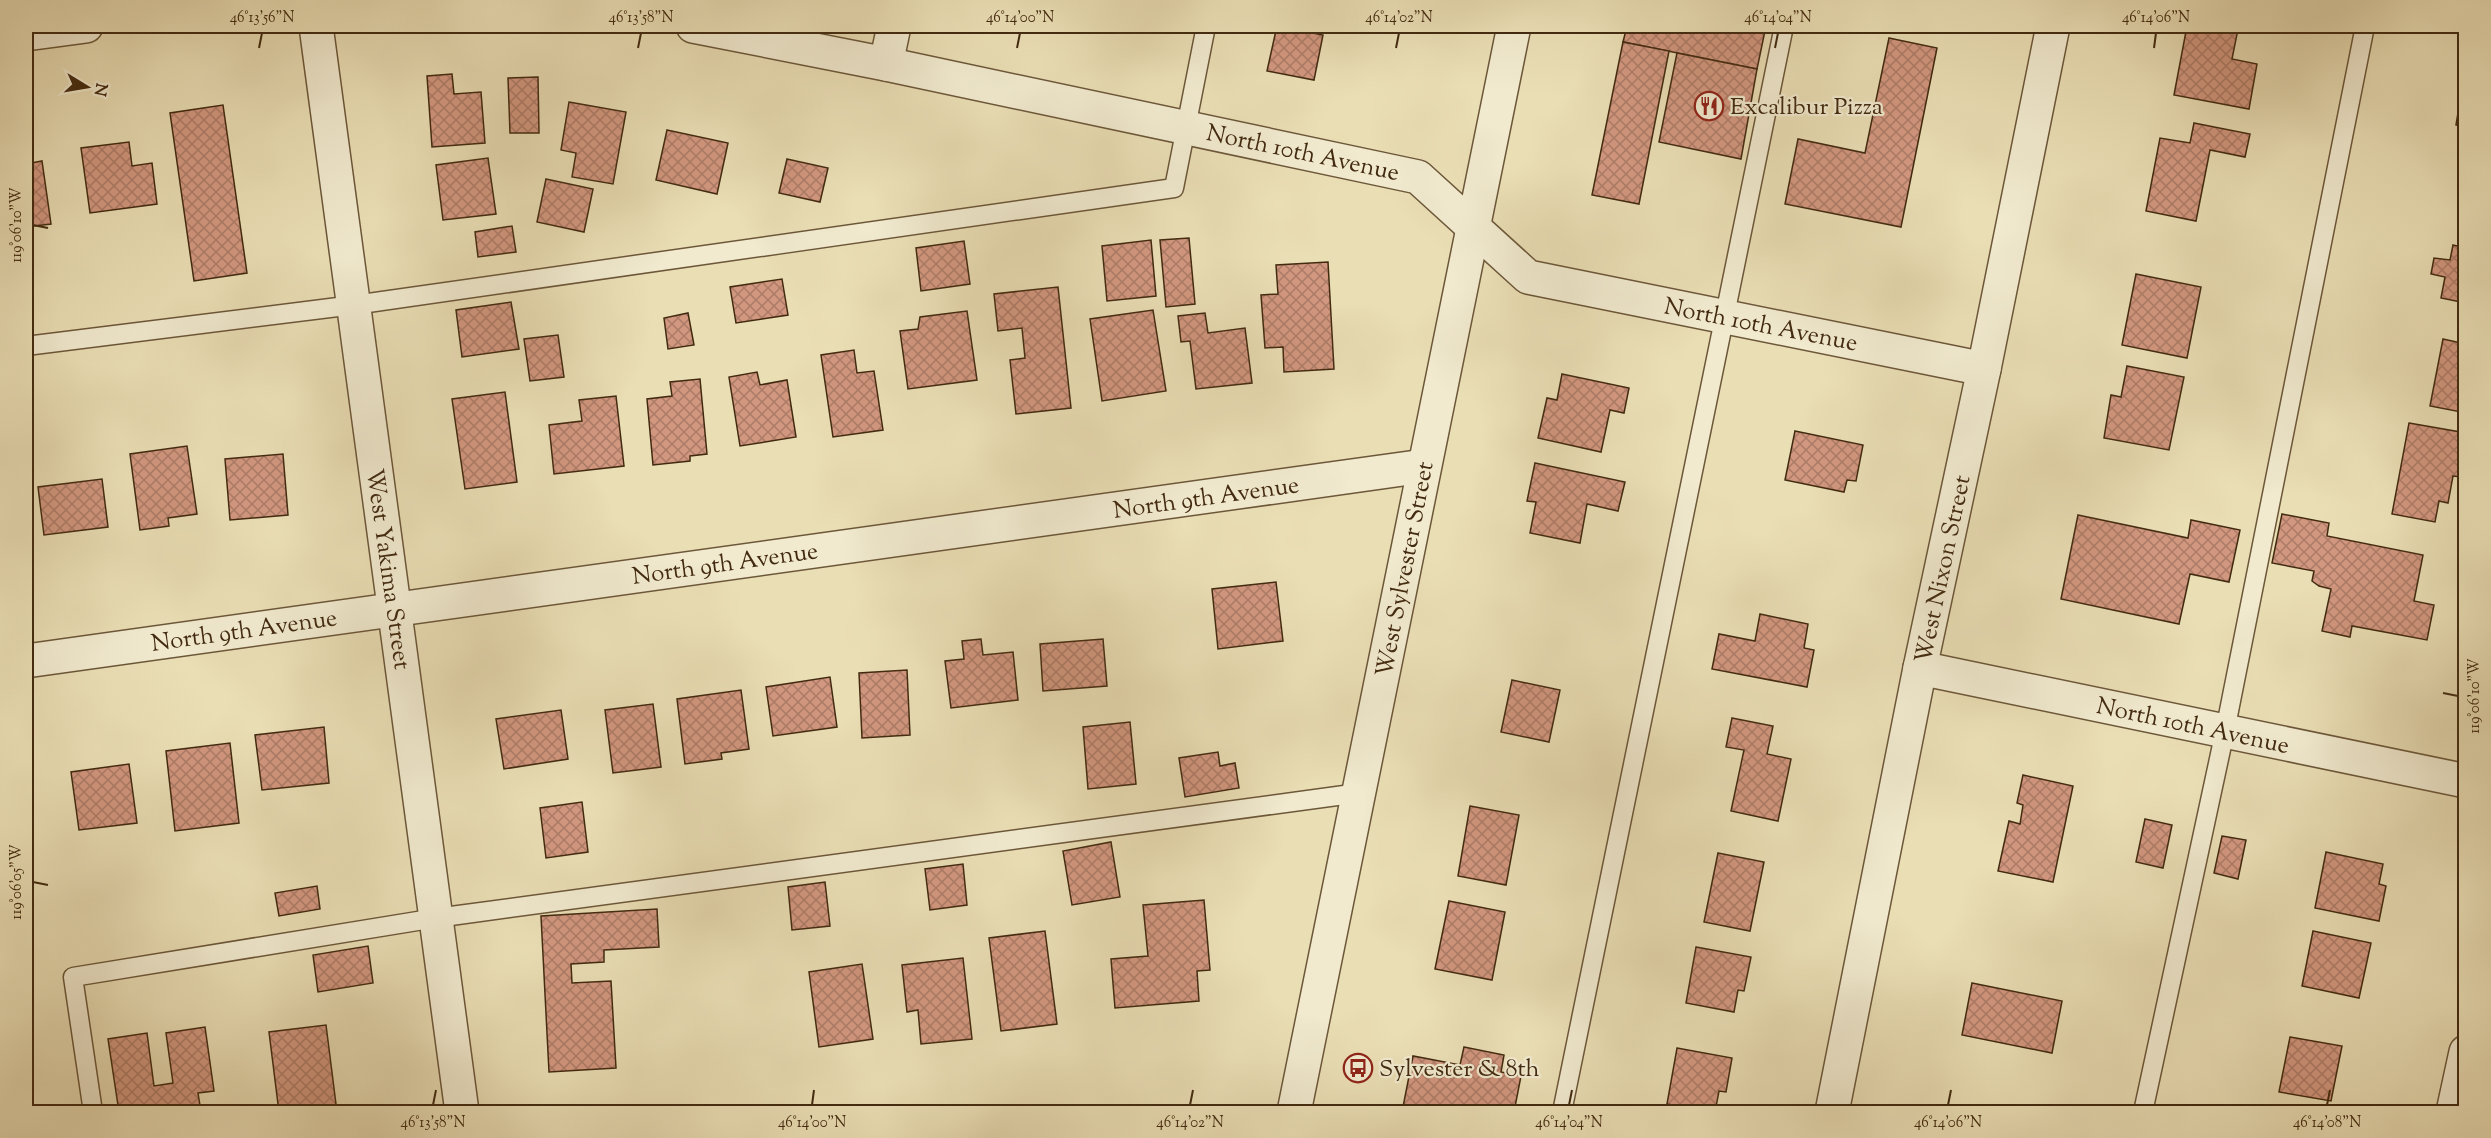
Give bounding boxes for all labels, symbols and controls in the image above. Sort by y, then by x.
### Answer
text: 46°13'56"N [230,8,294,29]
text: 46°13'58"N [609,8,673,29]
text: 46°14'00"N [986,8,1054,29]
text: 46°14'02"N [1365,8,1433,29]
text: 46°14'04"N [1744,8,1812,29]
text: 46°14'06"N [2122,8,2190,29]
north arrow [57,57,117,117]
text: N [87,81,112,98]
restaurant icon: Excalibur Pizza [1693,90,1725,122]
place label: Excalibur Pizza [1730,91,1883,125]
street label: North 10th Avenue [1203,117,1402,191]
text: 119°06'10"W [7,187,28,263]
street label: North 10th Avenue [1661,291,1860,361]
street label: West Sylvester Street [1368,459,1444,680]
street label: West Yakima Street [356,467,418,672]
street label: North 9th Avenue [1111,469,1301,529]
street label: West Nixon Street [1907,472,1980,667]
street label: North 9th Avenue [630,535,820,595]
street label: North 9th Avenue [149,602,339,662]
text: 119°06'10"W [2465,658,2486,734]
street label: North 10th Avenue [2093,690,2292,764]
text: 119°06'05"W [7,844,28,920]
bus stop icon: Sylvester & 8th [1342,1052,1374,1084]
place label: Sylvester & 8th [1379,1053,1540,1087]
text: 46°13'58"N [401,1113,465,1134]
text: 46°14'00"N [778,1113,846,1134]
text: 46°14'02"N [1156,1113,1224,1134]
text: 46°14'04"N [1535,1113,1603,1134]
text: 46°14'06"N [1914,1113,1982,1134]
text: 46°14'08"N [2293,1113,2361,1134]

